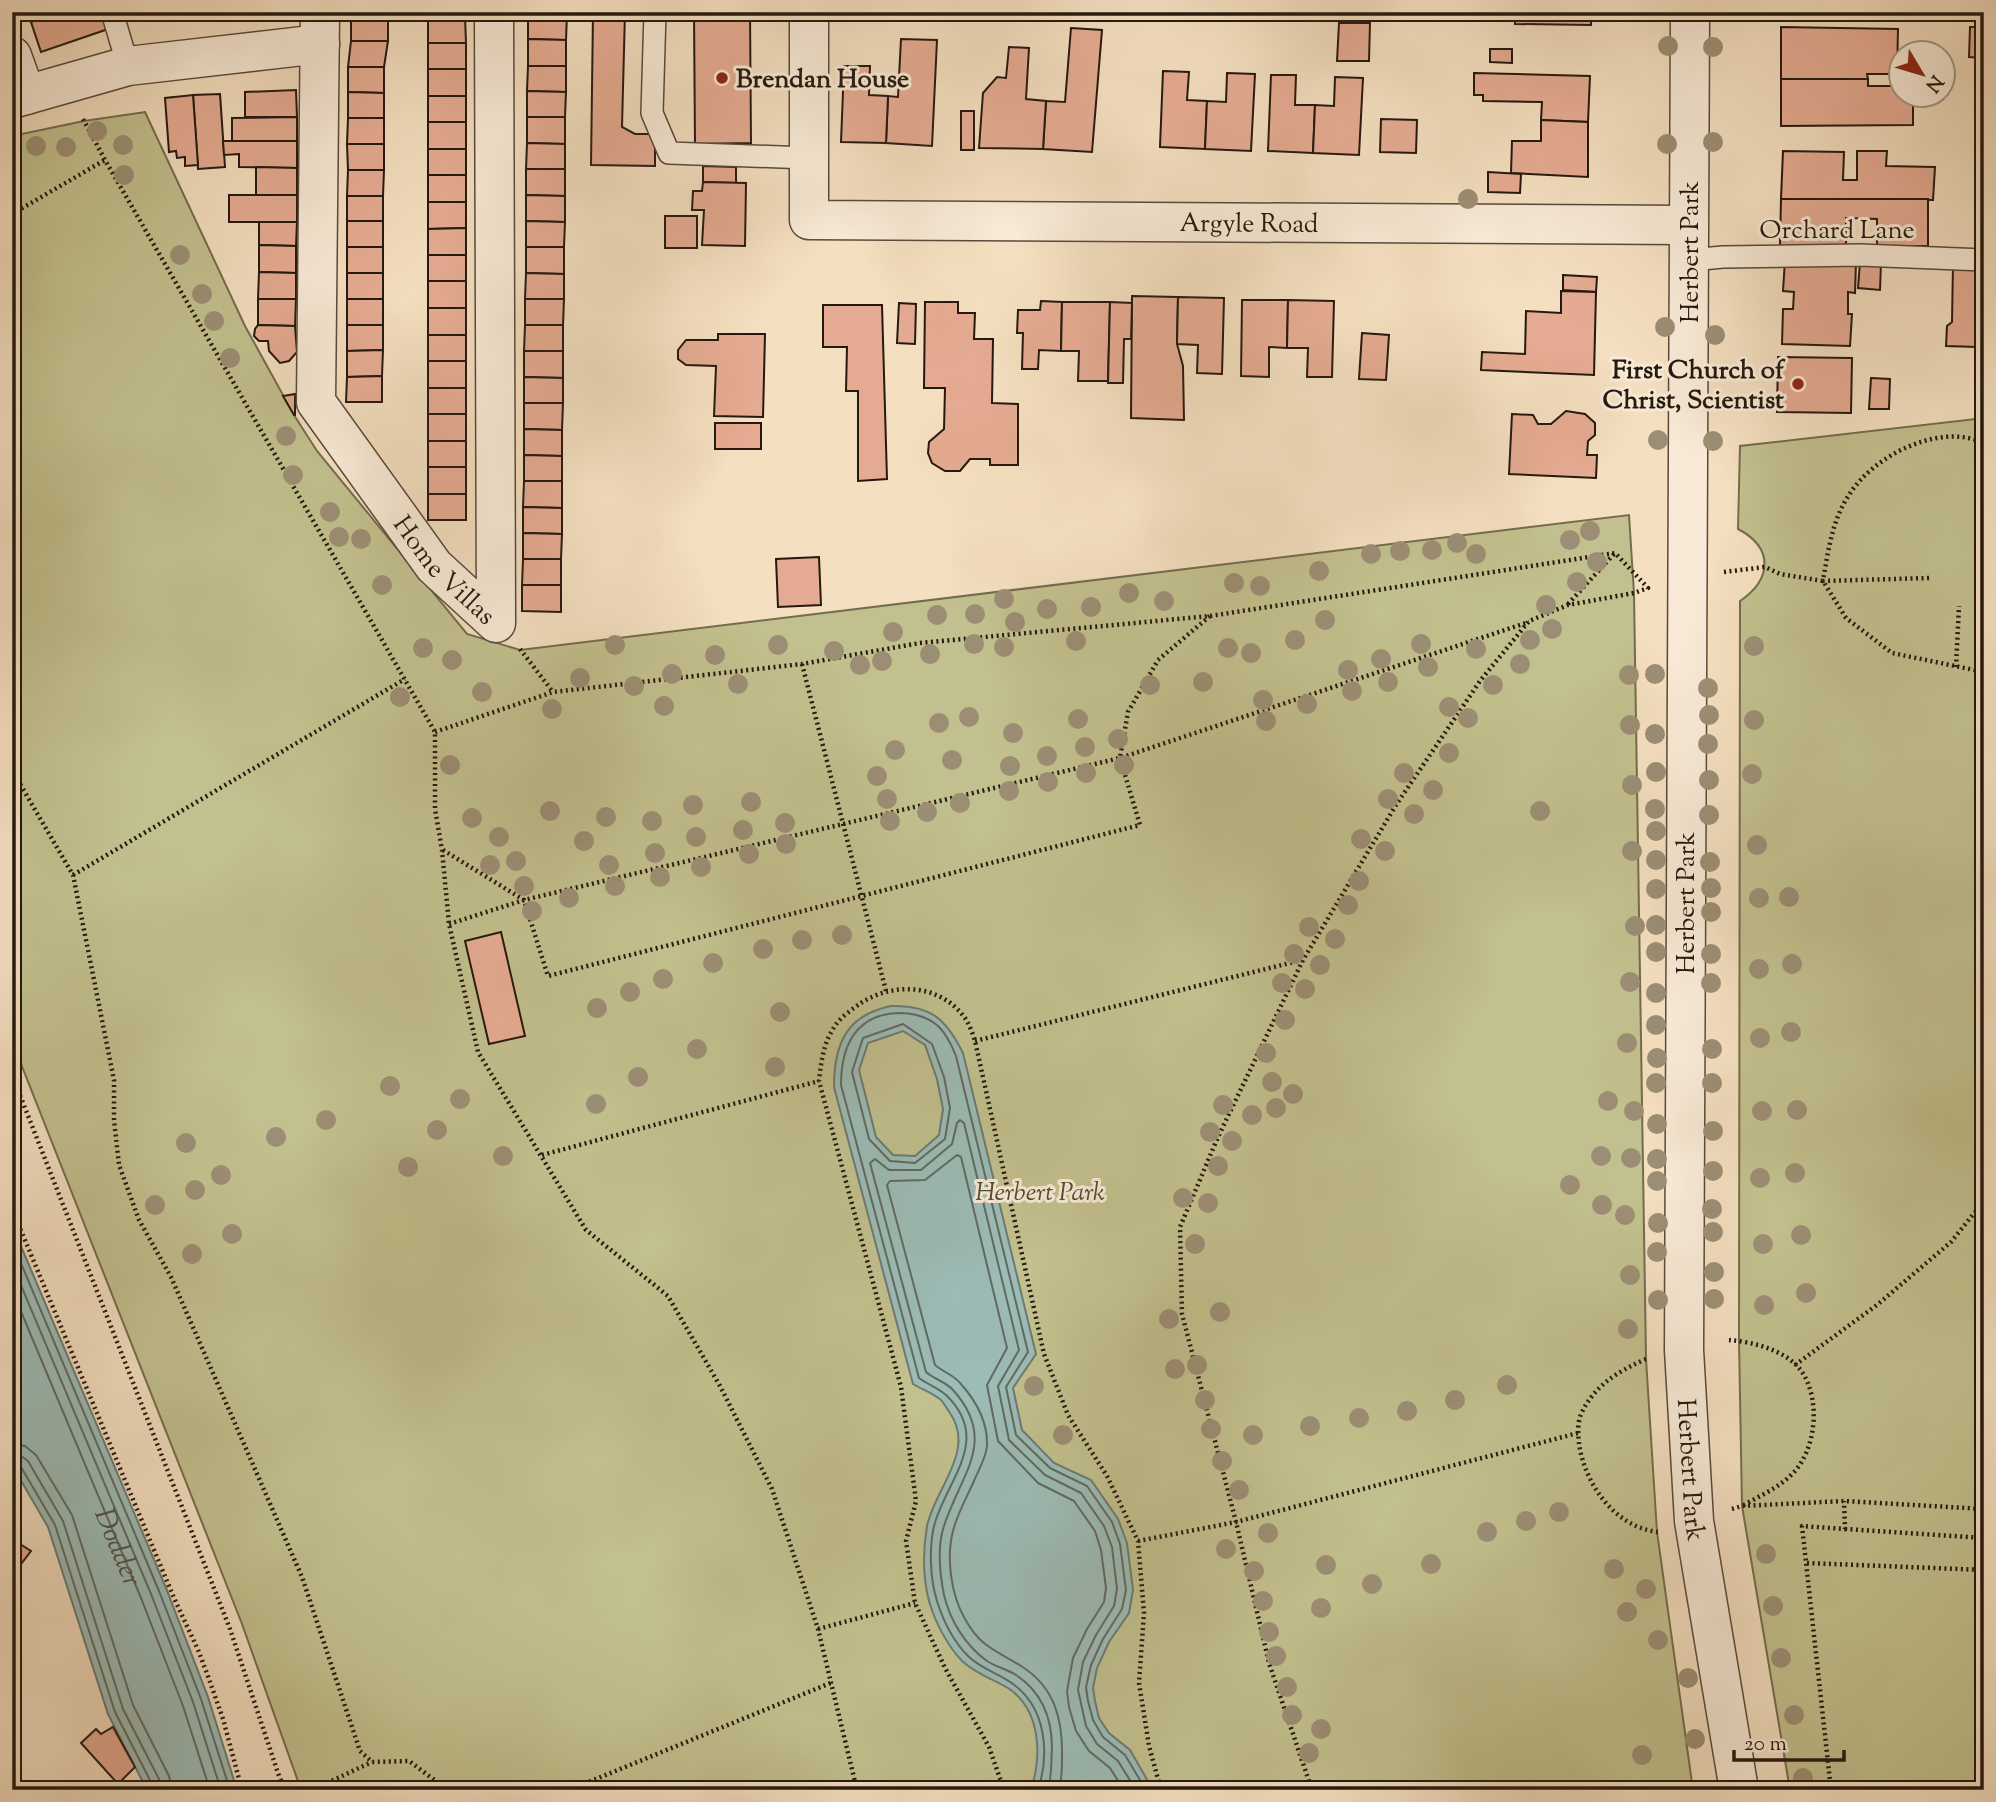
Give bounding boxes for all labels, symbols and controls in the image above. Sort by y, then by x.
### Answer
north arrow [1888,38,1958,108]
place label: Brendan House [736,62,909,99]
text: N [1918,69,1949,97]
marker: Brendan House [714,70,730,86]
street label: Herbert Park [1673,181,1710,323]
street label: Argyle Road [1179,206,1319,244]
street label: Orchard Lane [1759,213,1915,250]
place label: First Church of Christ, Scientist [1603,353,1786,420]
marker: First Church of Christ, Scientist [1790,376,1806,392]
street label: Home Villas [383,509,503,635]
street label: Herbert Park [1669,832,1706,974]
park label: Herbert Park [975,1175,1105,1212]
street label: Herbert Park [1666,1398,1713,1544]
water label: Dodder [82,1502,151,1593]
scale bar [1734,1718,1844,1762]
text: 20 m [1744,1730,1787,1760]

